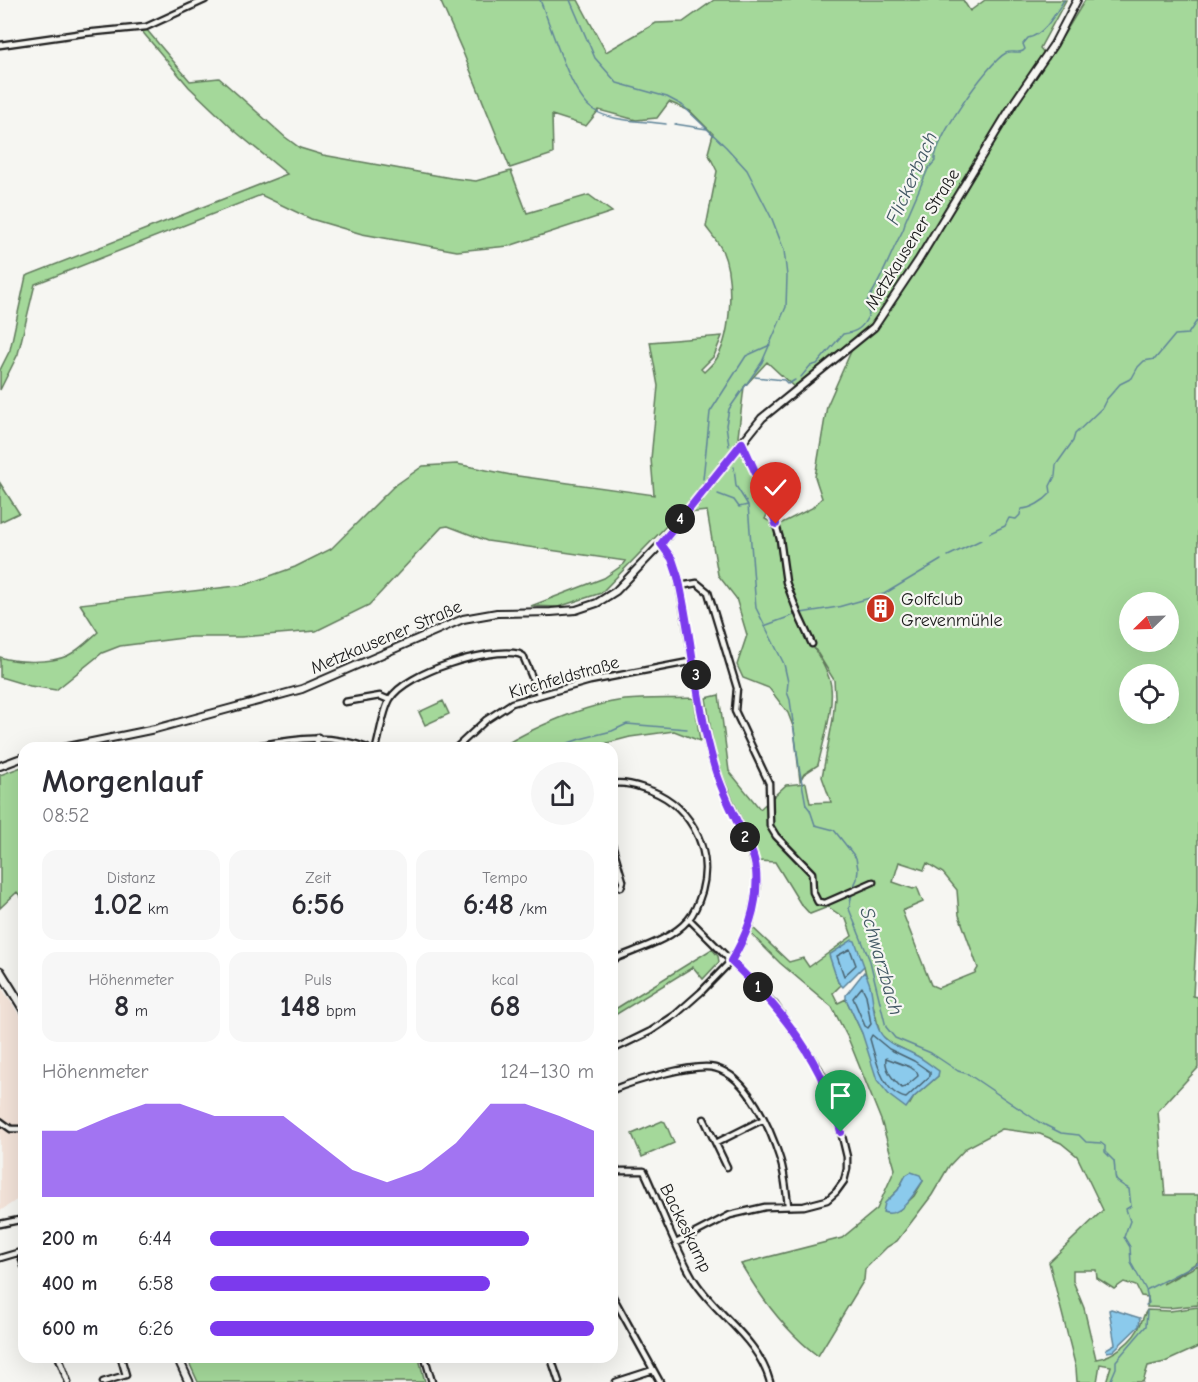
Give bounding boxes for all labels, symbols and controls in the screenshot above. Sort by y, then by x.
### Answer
water label: Flickerbach [881,128,942,228]
street label: Metzkausener Straße [861,165,964,314]
pin [750,462,801,524]
icon: check [759,471,792,504]
pin: 4 [665,504,695,534]
text: 4 [676,510,684,528]
place label: Golfclub Grevenmühle [901,589,1003,631]
north arrow [1119,592,1179,652]
map controls [1119,592,1179,724]
building icon: Golfclub Grevenmühle [864,593,896,625]
street label: Metzkausener Straße [307,596,465,679]
street label: Kirchfeldstraße [507,652,622,703]
pin: 3 [681,660,711,690]
button: locate [1119,664,1179,724]
text: 3 [692,666,700,684]
text: Morgenlauf [42,762,202,800]
button: share [531,762,594,825]
text: 08:52 [42,804,89,827]
pin: 2 [730,822,760,852]
text: 2 [741,828,749,846]
text: Distanz [107,869,155,887]
text: Zeit [305,869,331,887]
text: Tempo [482,869,528,887]
text: 1.02 [93,887,143,922]
text: 6:56 [291,887,345,922]
text: 6:48 [463,887,514,922]
text: km [143,900,169,918]
text: /km [514,900,547,918]
water label: Schwarzbach [855,905,908,1018]
text: Höhenmeter [88,971,174,989]
text: Puls [304,971,332,989]
text: kcal [492,971,518,989]
pin: 1 [743,972,773,1002]
text: 1 [755,978,761,996]
text: 8 [114,989,129,1024]
text: 148 [280,989,321,1024]
text: 68 [489,989,521,1024]
text: m [129,1002,148,1020]
text: bpm [321,1002,356,1020]
text: Höhenmeter [42,1060,149,1083]
text: 124–130 m [501,1060,594,1083]
pin [815,1070,866,1132]
icon: arrive [824,1079,857,1112]
street label: Backeskamp [655,1180,716,1276]
text: 200 m [42,1227,98,1250]
text: 6:44 [138,1227,172,1250]
text: 400 m [42,1272,97,1295]
text: 6:58 [138,1272,174,1295]
text: 600 m [42,1317,98,1340]
text: 6:26 [138,1317,174,1340]

